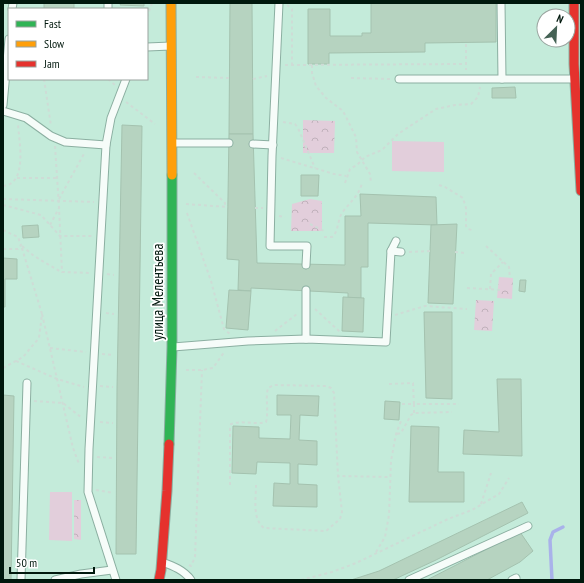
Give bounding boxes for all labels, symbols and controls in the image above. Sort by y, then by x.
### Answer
legend [8,8,148,80]
north arrow [536,8,576,48]
text: N [555,11,566,26]
text: Fast [44,16,62,31]
text: Slow [44,36,65,51]
text: Jam [43,56,60,71]
street label: улица Мелентьева [148,244,167,340]
scale bar [10,549,94,575]
text: 50 m [16,555,37,570]

